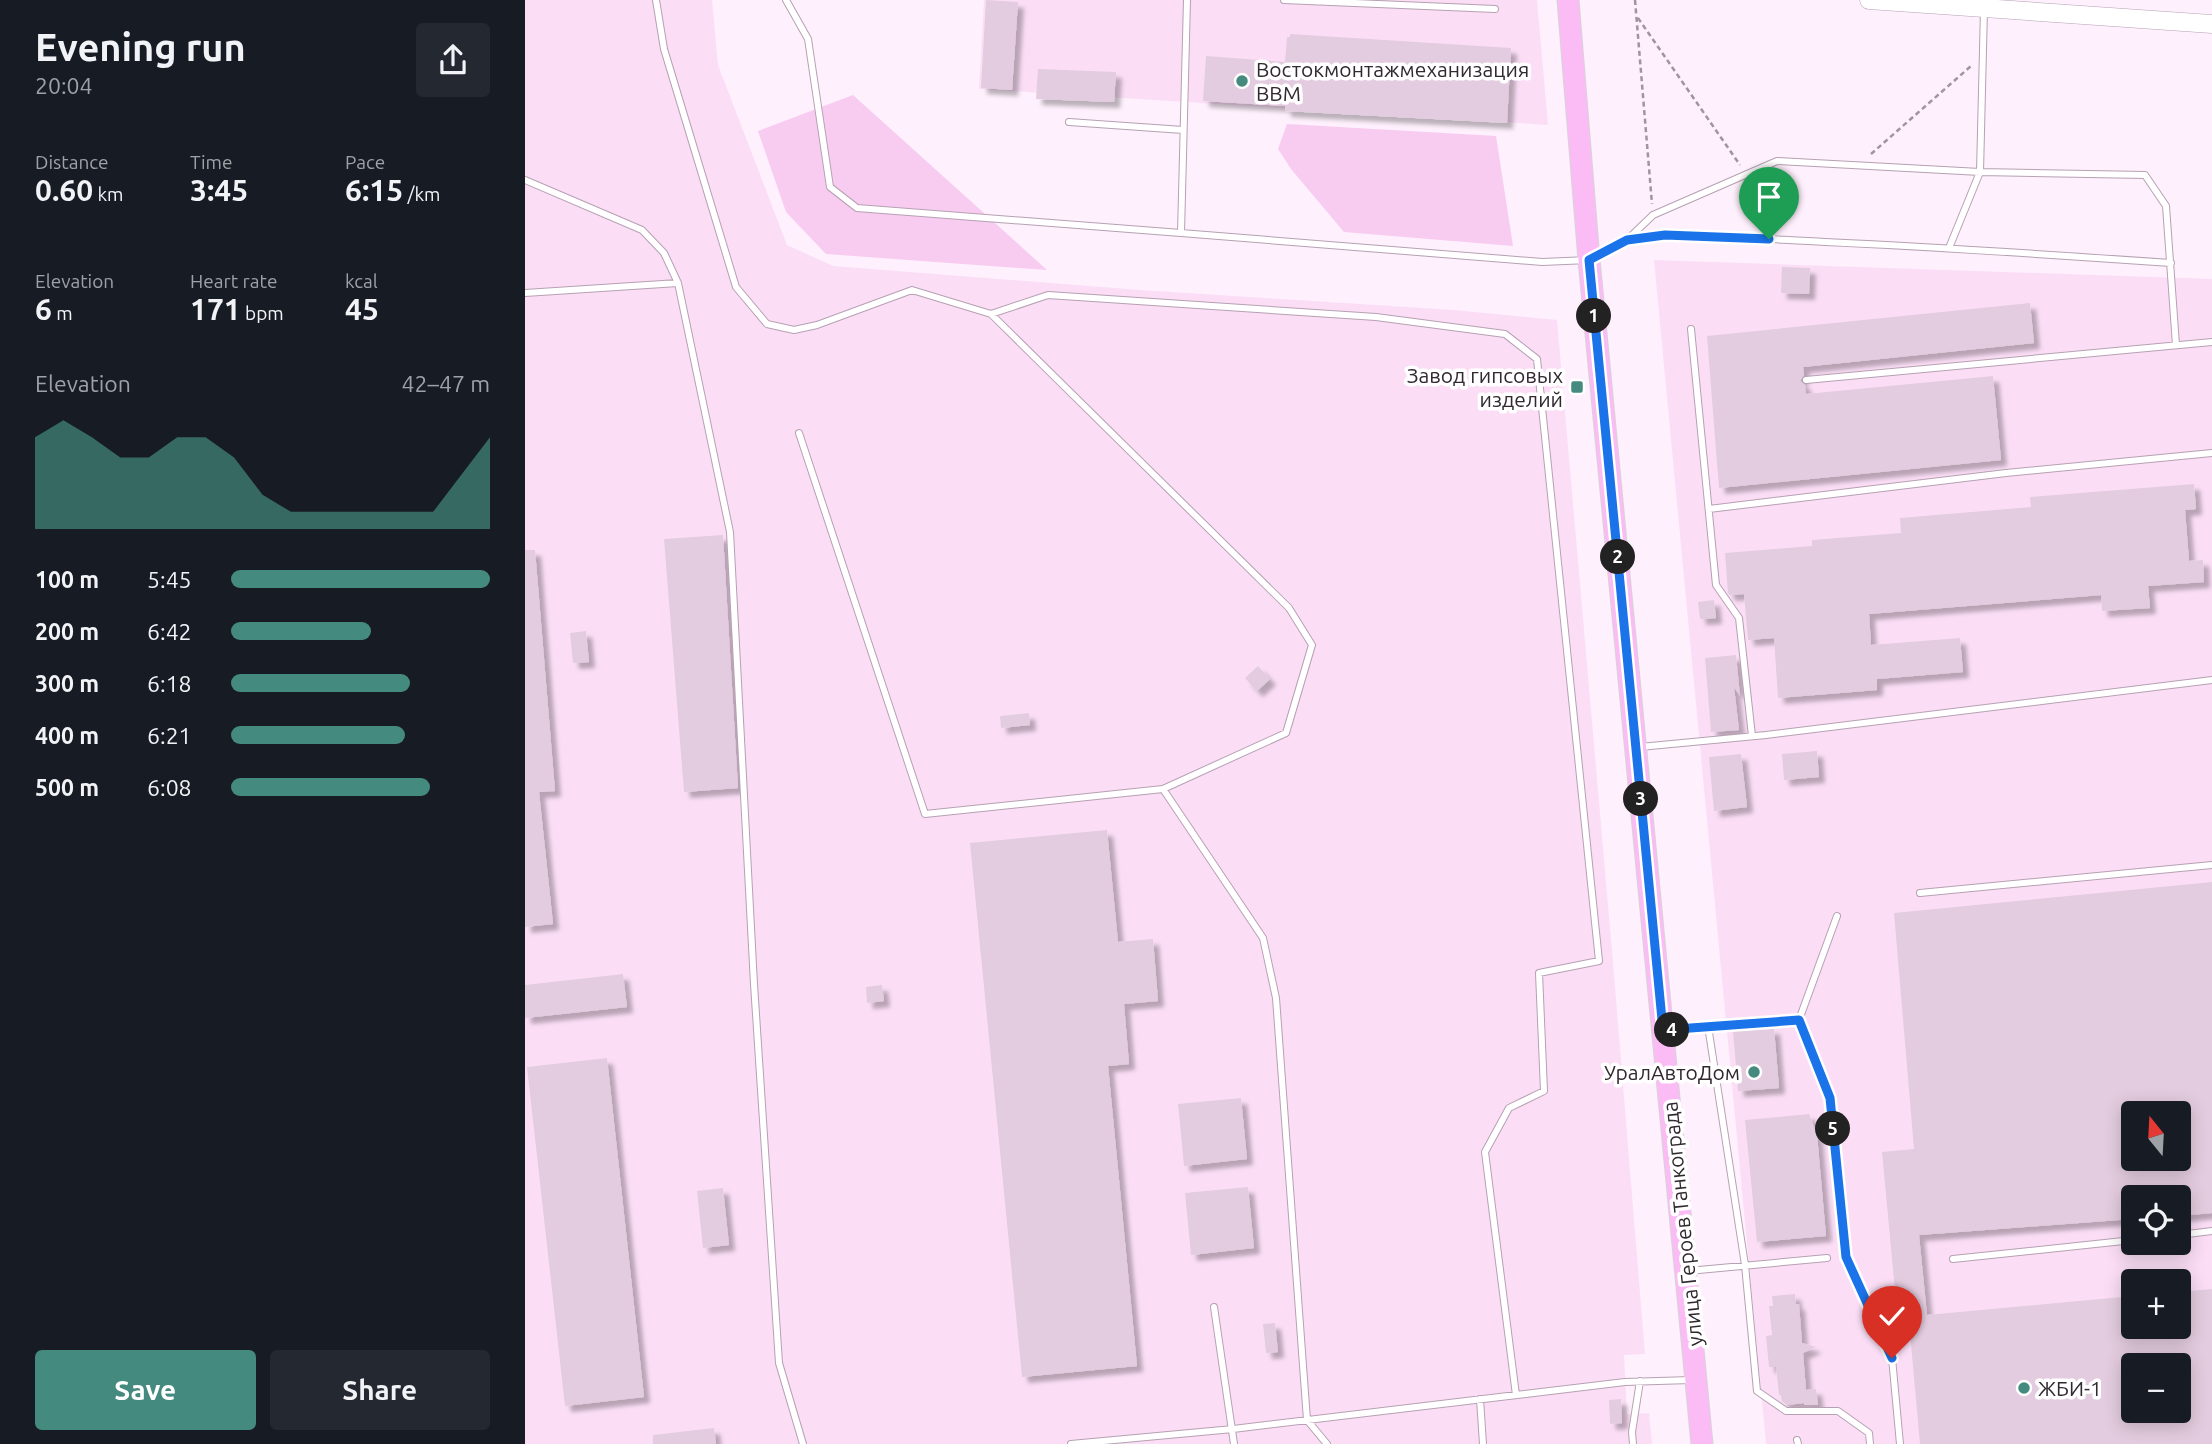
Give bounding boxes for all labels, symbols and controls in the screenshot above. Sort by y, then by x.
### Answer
button: share [416,23,490,97]
text: Evening run [35,26,246,68]
place label: Востокмонтажмеханизация ВВМ [1256,57,1529,105]
text: 20:04 [35,73,93,98]
marker: Востокмонтажмеханизация ВВМ [1234,73,1250,89]
text: Distance [35,151,109,173]
text: Time [190,151,232,173]
text: Pace [345,151,385,173]
pin [1739,167,1799,239]
text: 0.60 [35,173,93,207]
text: 3:45 [190,173,248,207]
text: 6:15 [345,173,403,207]
icon: arrive [1750,178,1788,216]
text: km [93,183,123,205]
text: /km [403,183,441,205]
text: Elevation [35,270,114,292]
text: Heart rate [190,270,277,292]
text: kcal [345,270,378,292]
text: 6 [35,292,52,326]
text: 171 [190,292,241,326]
text: 45 [345,292,379,326]
pin: 1 [1577,298,1611,334]
text: m [52,302,73,324]
text: bpm [241,302,284,324]
text: 1 [1588,304,1599,326]
place label: Завод гипсовых изделий [1407,363,1563,411]
text: Elevation [35,371,131,396]
text: 42–47 m [402,371,490,396]
marker: Завод гипсовых изделий [1569,379,1585,395]
pin: 2 [1601,540,1635,574]
text: 2 [1612,545,1623,567]
text: 100 m [35,567,99,592]
text: 5:45 [147,567,192,592]
text: 200 m [35,619,99,644]
text: 6:42 [147,619,192,644]
text: 300 m [35,671,99,696]
text: 6:18 [147,671,192,696]
text: 400 m [35,723,99,748]
text: 6:21 [147,723,192,748]
text: 500 m [35,775,99,800]
text: 6:08 [147,775,192,800]
pin: 3 [1623,782,1659,816]
text: 3 [1635,787,1646,809]
pin: 4 [1655,1012,1689,1048]
text: 4 [1666,1018,1677,1040]
place label: УралАвтоДом [1604,1060,1740,1084]
marker: УралАвтоДом [1746,1064,1762,1080]
street label: улица Героев Танкограда [1657,1100,1707,1348]
north arrow [2121,1101,2191,1171]
map controls [2121,1101,2191,1423]
pin: 5 [1815,1112,1851,1146]
text: 5 [1827,1117,1838,1139]
button: locate [2121,1185,2191,1255]
button: + [2121,1269,2191,1339]
pin [1862,1286,1922,1358]
icon: check [1873,1297,1911,1335]
button: Save [35,1350,256,1430]
button: Share [270,1350,490,1430]
button: − [2121,1353,2191,1423]
place label: ЖБИ-1 [2038,1376,2102,1400]
marker: ЖБИ-1 [2016,1380,2032,1396]

